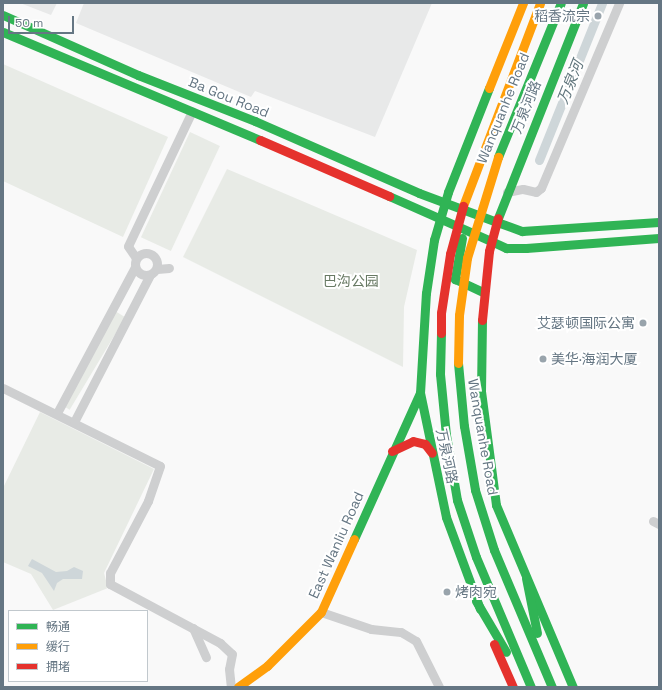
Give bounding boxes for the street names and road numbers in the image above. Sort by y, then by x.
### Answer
street label: Wanquanhe Road [473,50,533,166]
street label: Ba Gou Road [186,73,272,121]
street label: 万泉河路 [508,78,544,136]
street label: Wanquanhe Road [465,378,501,496]
street label: 万泉河路 [433,427,461,485]
street label: East Wanliu Road [305,489,367,601]

